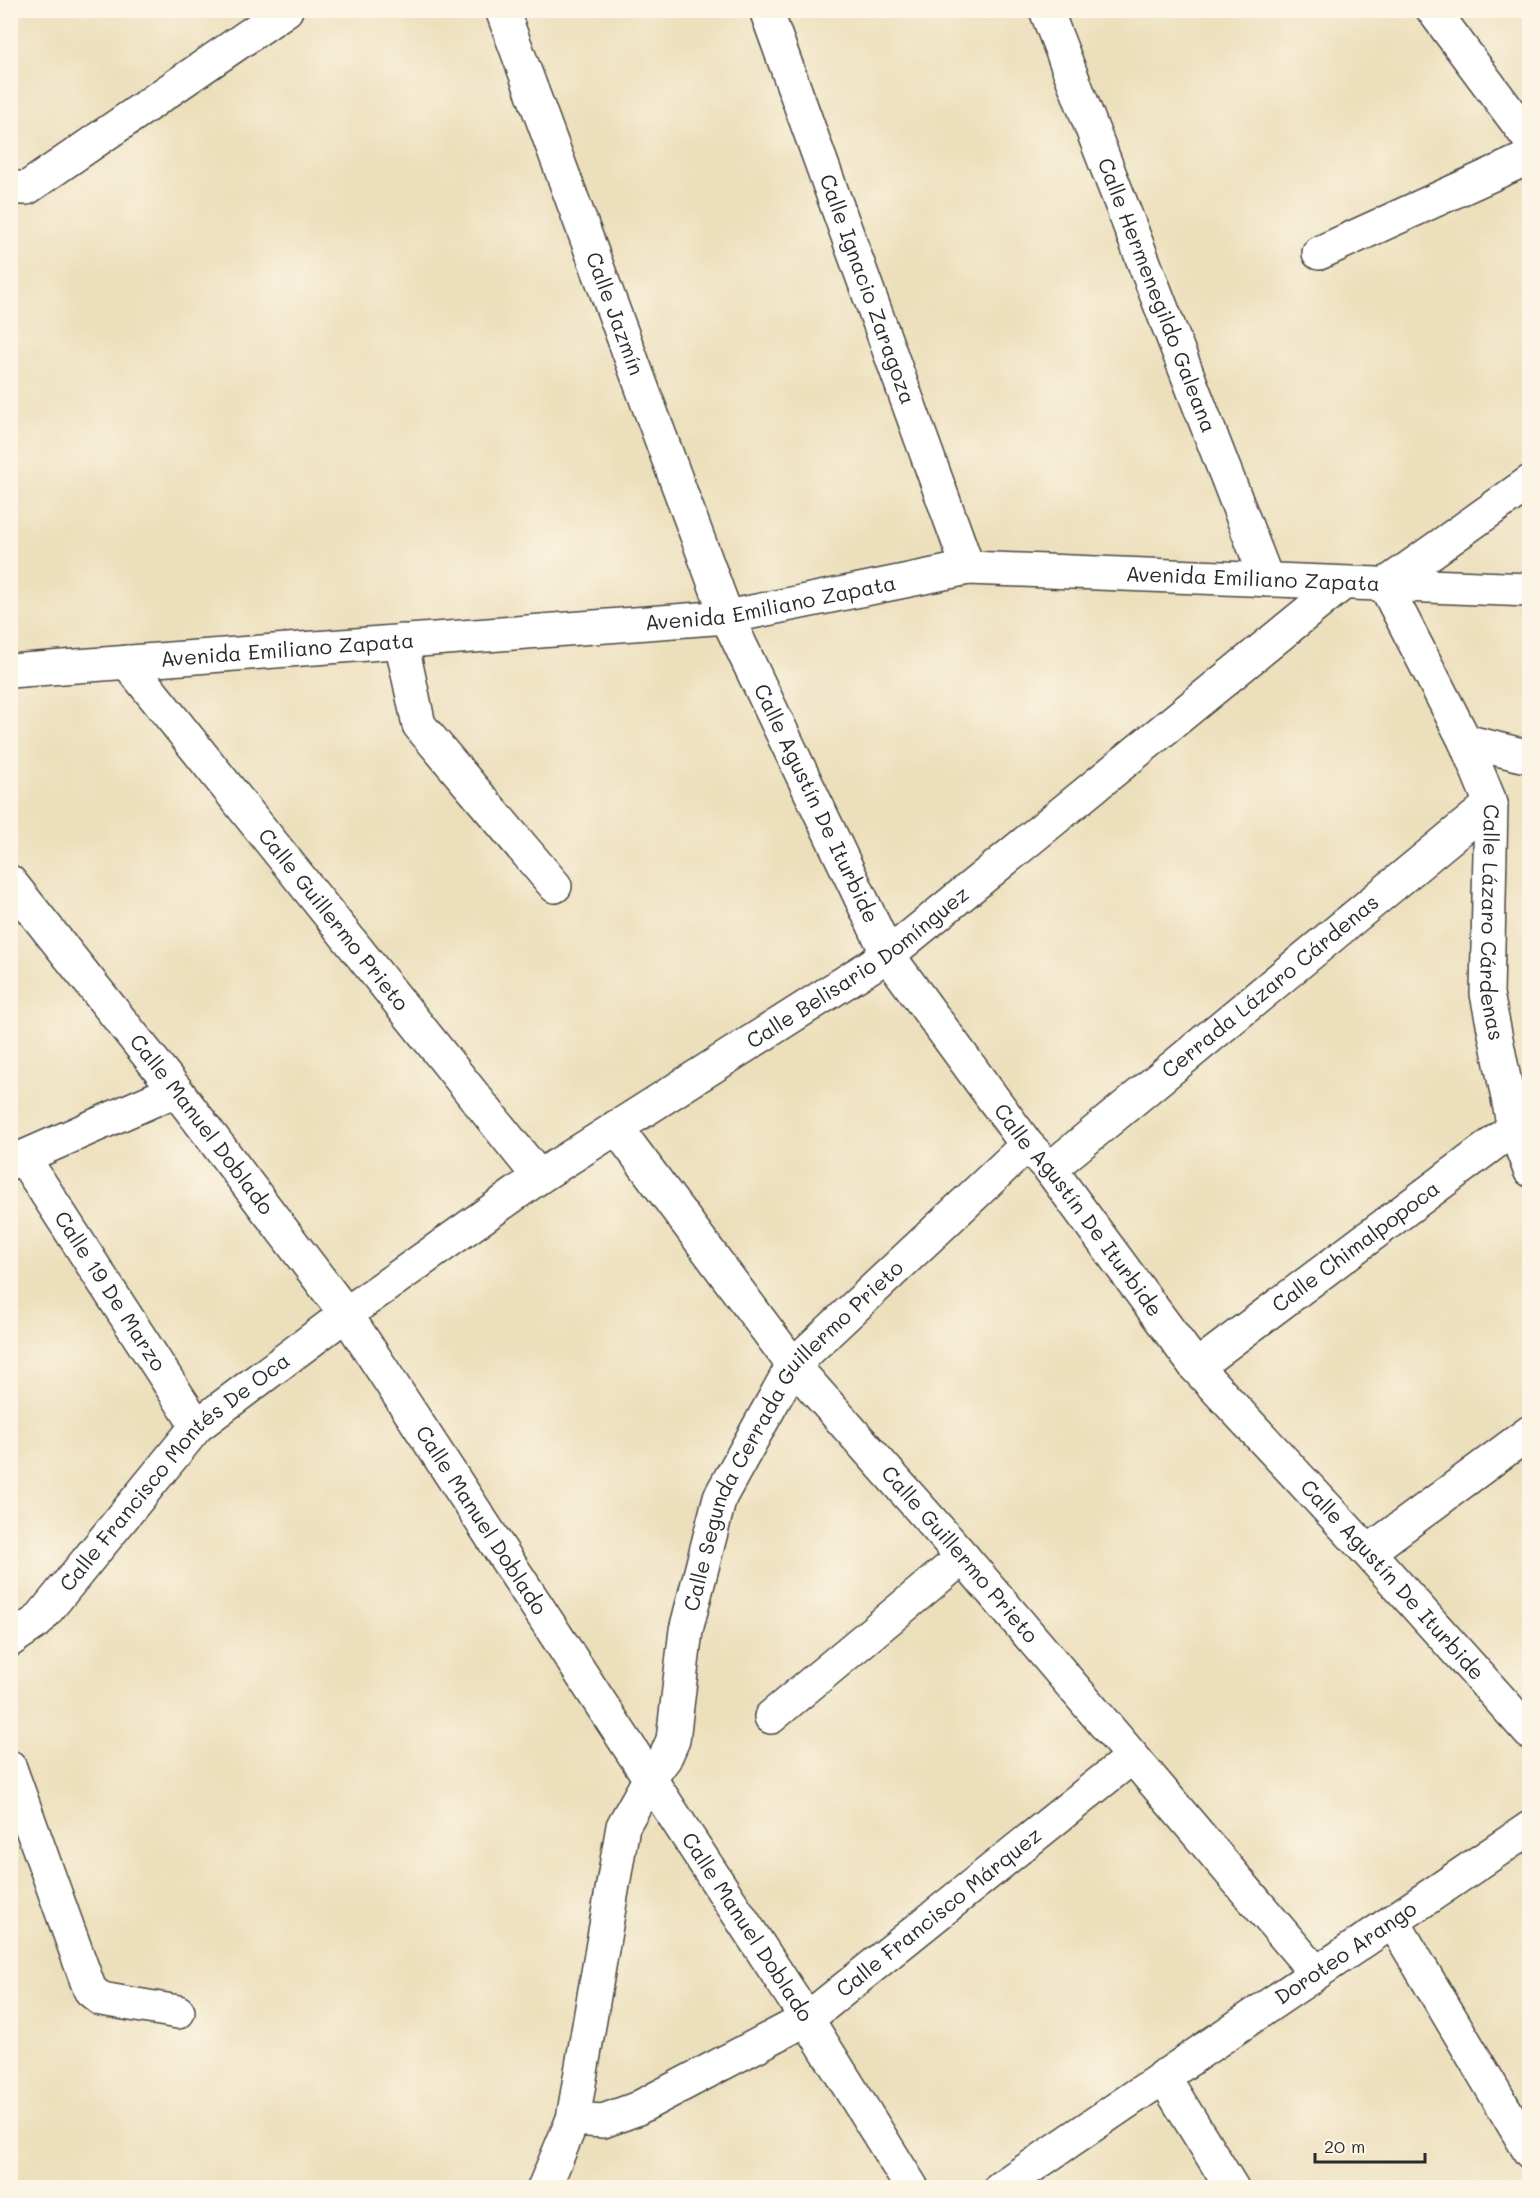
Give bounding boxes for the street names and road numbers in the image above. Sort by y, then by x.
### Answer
street label: Calle Hermenegildo Galeana [1093,154,1223,436]
street label: Calle Ignacio Zaragoza [814,170,923,407]
street label: Calle Jazmín [581,248,651,379]
street label: Avenida Emiliano Zapata [1125,559,1380,596]
street label: Avenida Emiliano Zapata [644,568,898,635]
street label: Avenida Emiliano Zapata [159,626,415,672]
street label: Calle Agustín De Iturbide [749,679,886,927]
street label: Calle Lázaro Cárdenas [1475,804,1511,1042]
street label: Calle Guillermo Prieto [253,822,416,1016]
street label: Calle Belisario Domínguez [741,880,974,1054]
street label: Cerrada Lázaro Cárdenas [1155,888,1383,1083]
street label: Calle Manuel Doblado [124,1028,281,1219]
street label: Calle Agustín De Iturbide [989,1097,1169,1321]
street label: Calle Chimalpopoca [1266,1174,1444,1317]
street label: Calle 19 De Marzo [49,1205,173,1376]
street label: Calle Segunda Cerrada Guillermo Prieto [676,1253,908,1614]
street label: Calle Francisco Montés De Oca [53,1346,294,1596]
street label: Calle Manuel Doblado [411,1420,554,1619]
street label: Calle Guillermo Prieto [876,1459,1045,1648]
street label: Calle Agustín De Iturbide [1295,1473,1491,1685]
street label: Calle Francisco Márquez [830,1821,1046,2002]
street label: Calle Manuel Doblado [677,1827,820,2026]
street label: Doroteo Arango [1269,1894,1421,2010]

